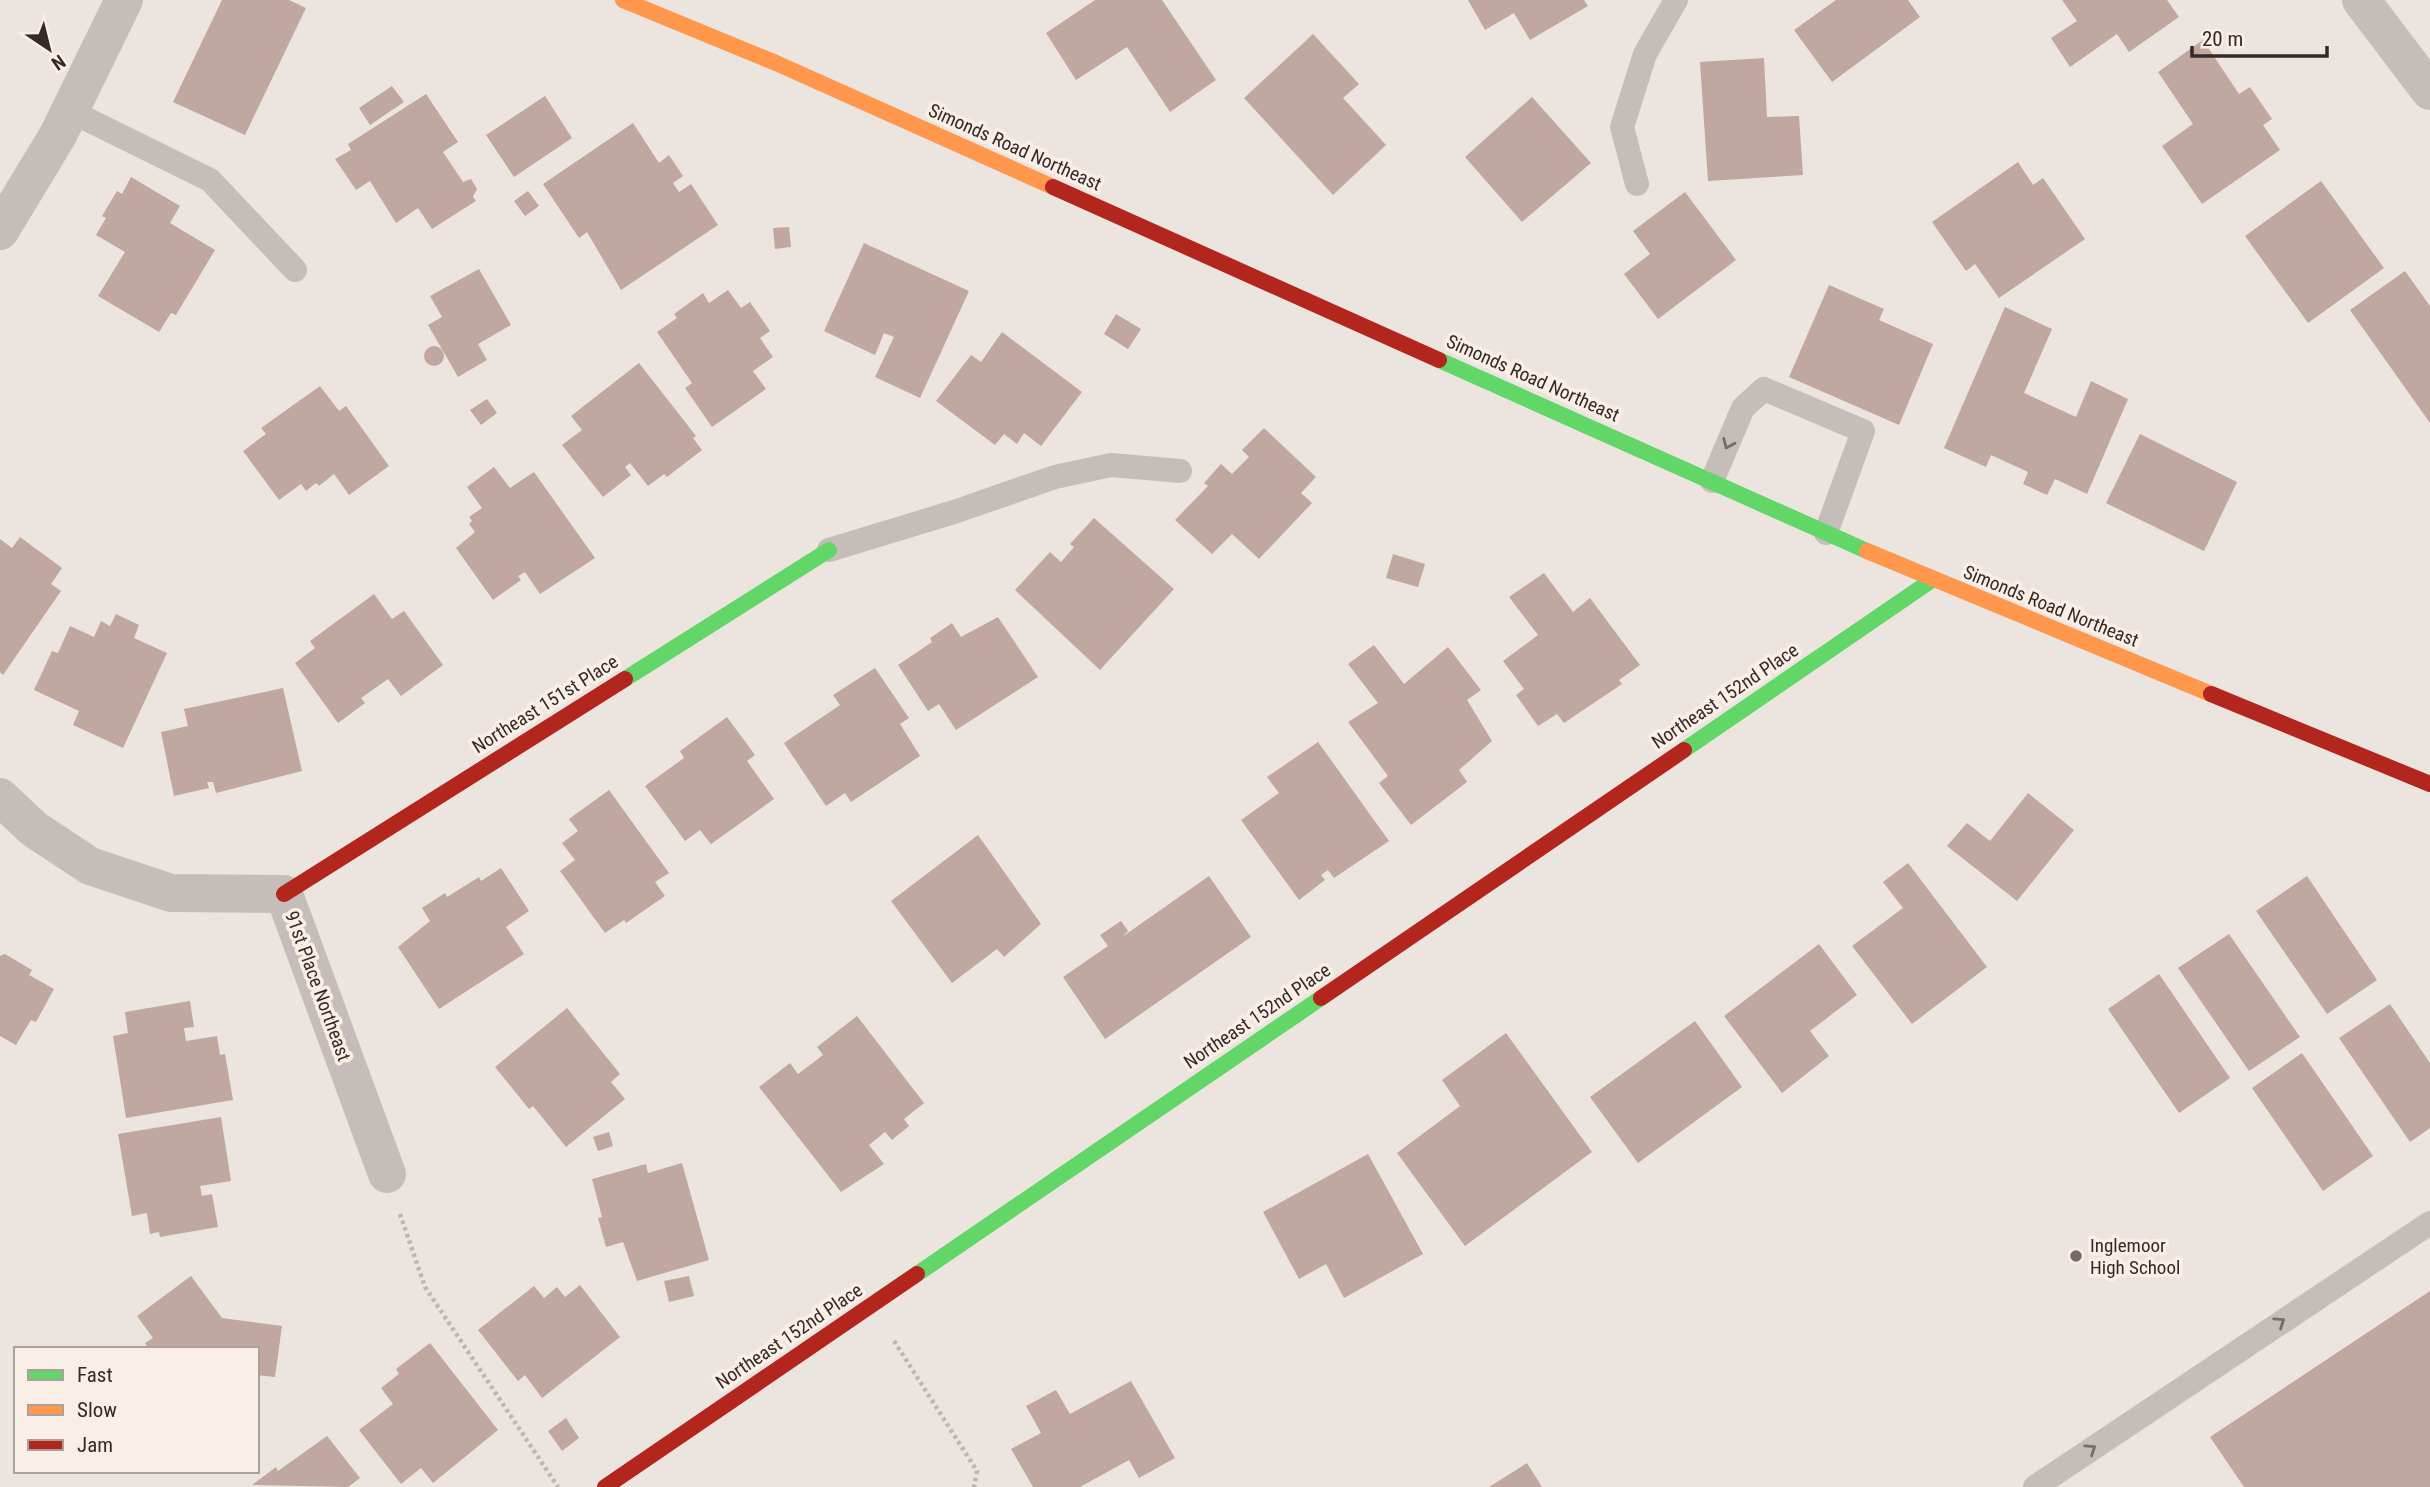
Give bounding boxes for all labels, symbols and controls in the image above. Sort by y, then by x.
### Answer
north arrow [14,14,84,84]
scale bar [2192,14,2327,58]
text: 20 m [2202,27,2243,51]
text: N [47,50,70,75]
street label: Simonds Road Northeast [925,98,1105,196]
street label: Simonds Road Northeast [1443,329,1623,427]
one-way arrow [1722,438,1736,450]
street label: Simonds Road Northeast [1960,560,2142,652]
street label: Northeast 152nd Place [1647,638,1803,754]
street label: Northeast 151st Place [468,650,622,758]
street label: 91st Place Northeast [280,908,356,1064]
street label: Northeast 152nd Place [1179,958,1335,1074]
place label: Inglemoor High School [2090,1234,2180,1279]
marker: Inglemoor High School [2068,1248,2084,1264]
street label: Northeast 152nd Place [711,1278,867,1394]
one-way arrow [2272,1317,2285,1330]
legend [14,1347,259,1473]
text: Fast [77,1363,113,1387]
text: Slow [77,1398,117,1422]
text: Jam [77,1433,113,1457]
one-way arrow [2084,1444,2097,1457]

